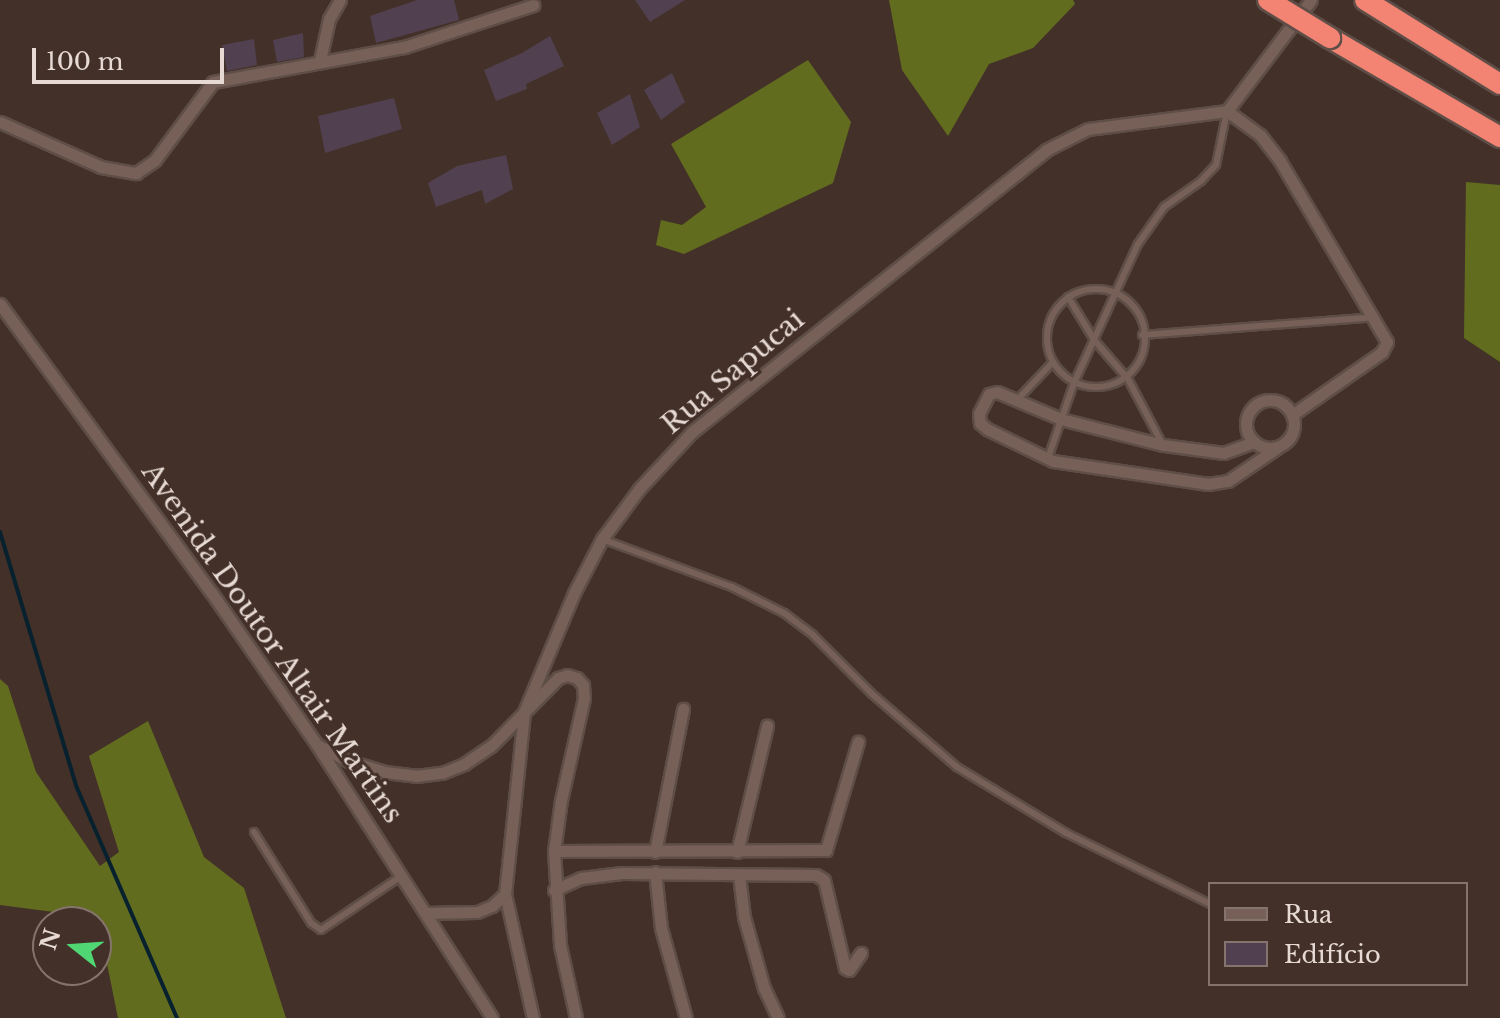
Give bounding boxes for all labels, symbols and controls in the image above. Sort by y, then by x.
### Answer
scale bar [36,32,228,82]
text: 100 m [46,47,124,76]
street label: Rua Sapucai [655,303,811,441]
street label: Avenida Doutor Altair Martins [133,455,411,831]
legend [1208,882,1468,986]
text: Rua [1284,900,1332,929]
north arrow [32,906,112,986]
text: N [35,926,66,953]
text: Edifício [1284,940,1381,969]

